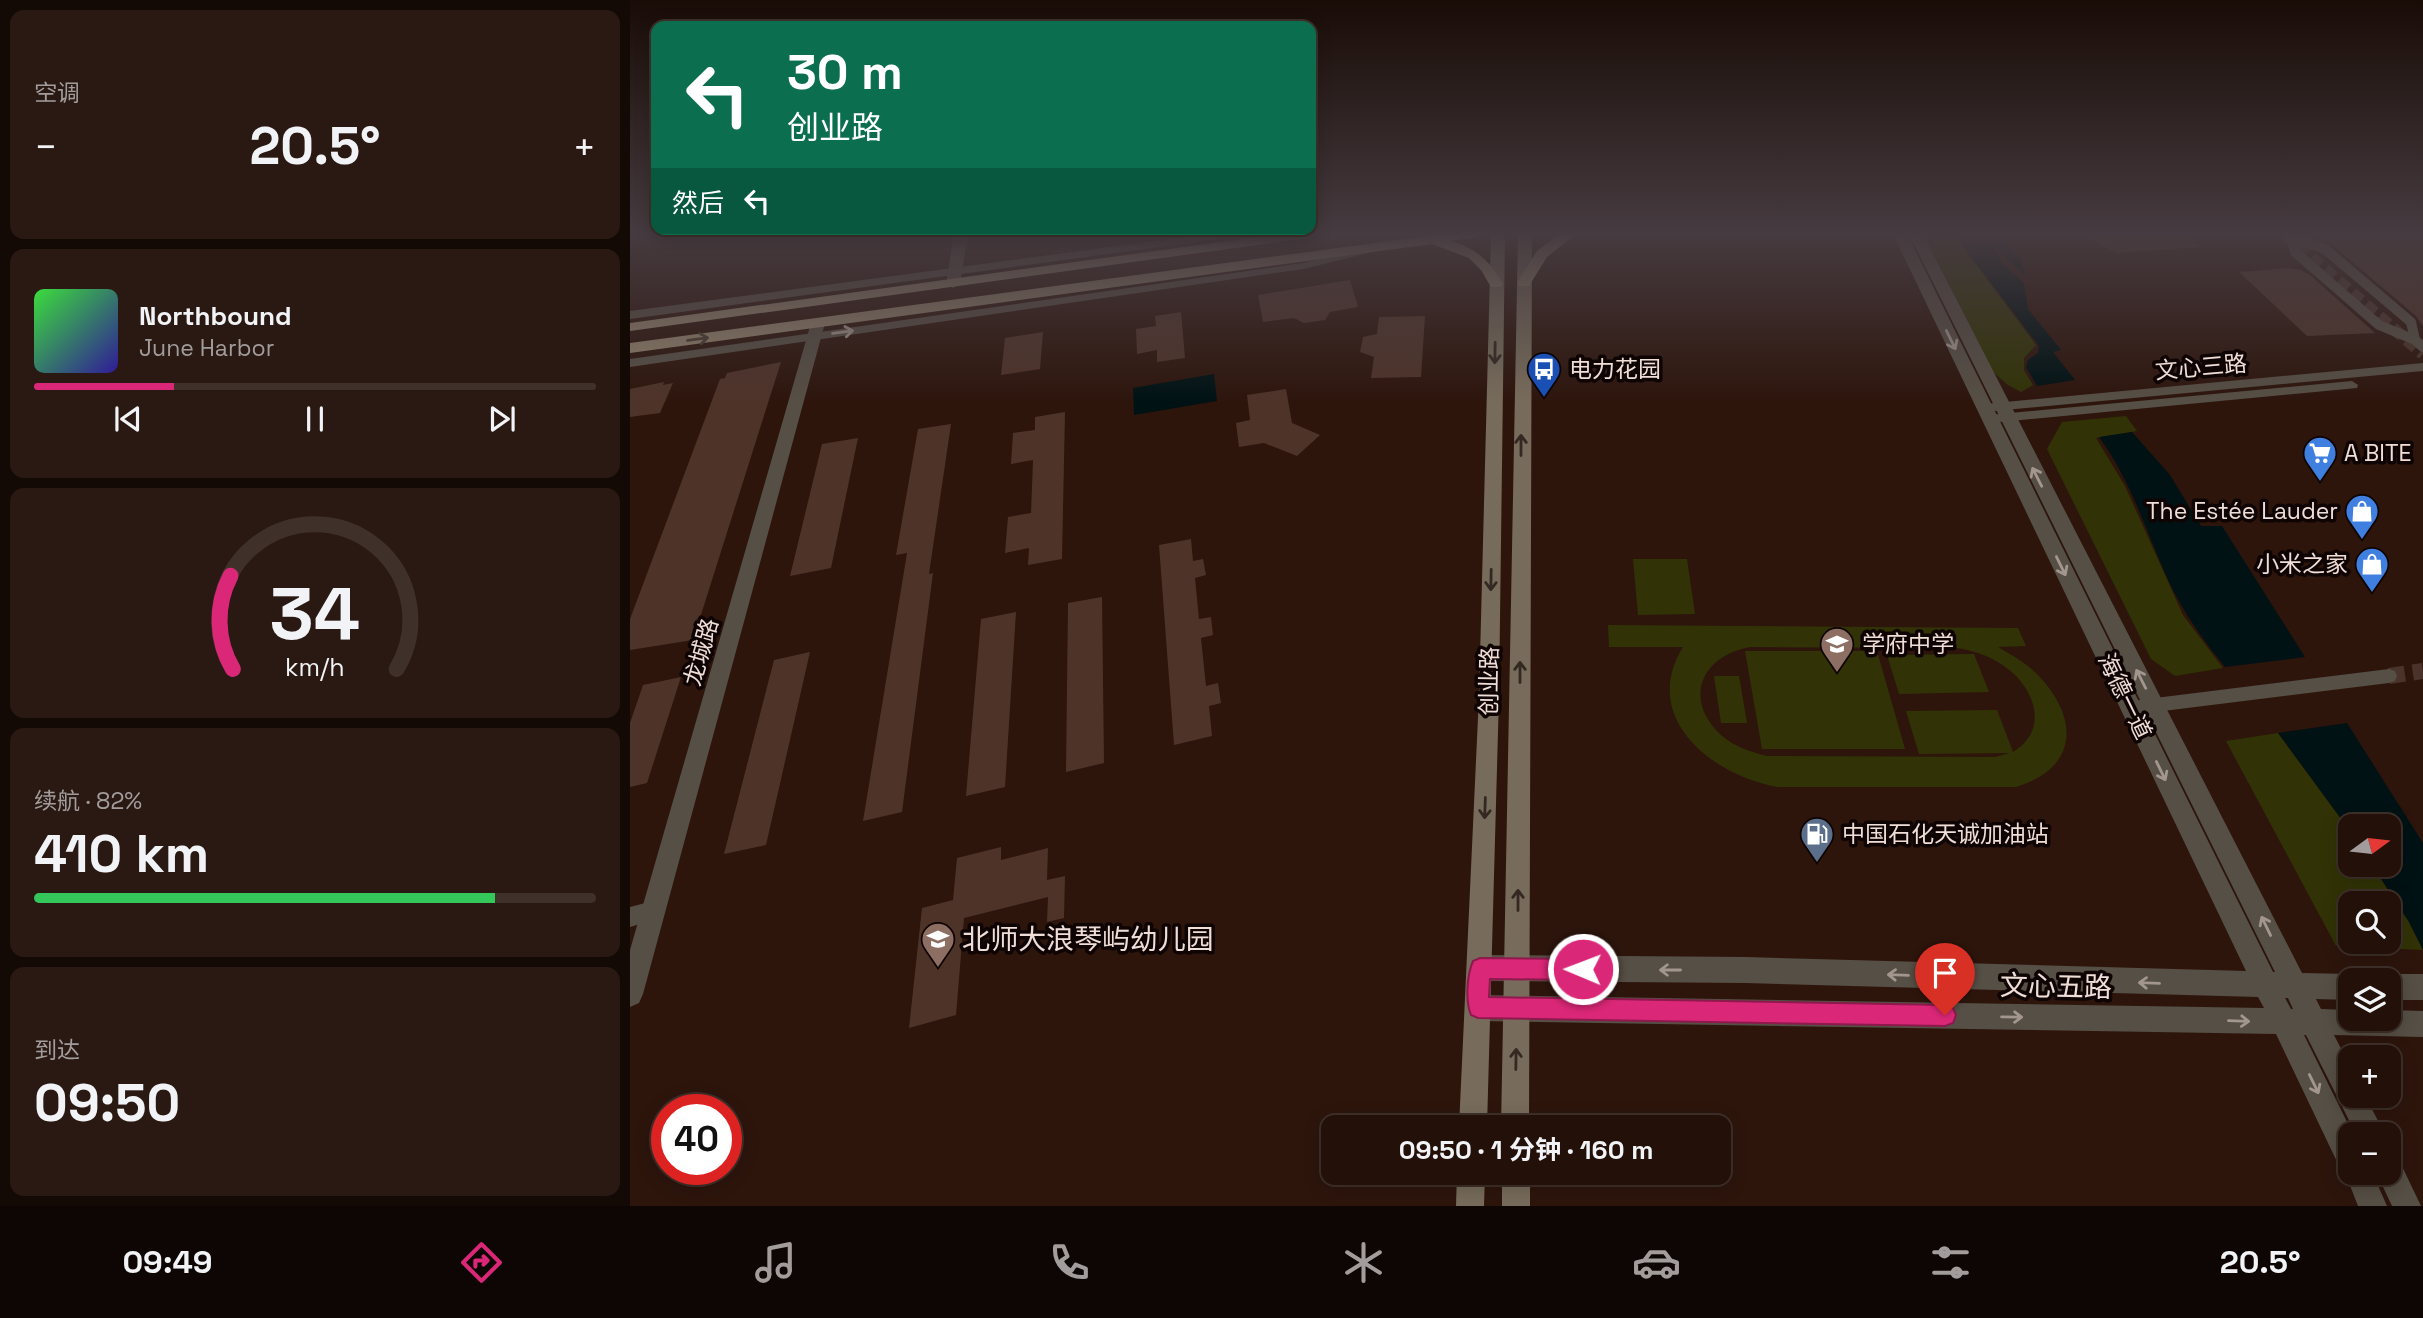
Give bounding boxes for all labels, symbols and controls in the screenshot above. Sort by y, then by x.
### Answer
text: 30 m [787,41,903,103]
icon: left [672,49,763,140]
text: 空调 [34,78,80,108]
text: 创业路 [787,108,883,148]
text: 20.5° [249,113,381,179]
text: − [34,123,58,171]
text: + [572,123,596,171]
icon: left [738,182,776,220]
text: 然后 [672,186,724,220]
text: Northbound [139,299,292,333]
one-way arrow [831,325,854,338]
one-way arrow [1945,329,1958,350]
one-way arrow [686,332,708,345]
text: June Harbor [139,333,274,363]
one-way arrow [1488,341,1502,364]
street label: 文心三路 [2154,348,2248,386]
bus stop icon: 电力花园 [1525,350,1563,399]
place label: 电力花园 [1569,354,1661,384]
icon: previous [109,400,147,438]
icon: pause [296,400,334,438]
icon: next [483,400,521,438]
one-way arrow [1515,434,1528,457]
supermarket icon: A BITE [2301,434,2339,483]
place label: A BITE [2344,438,2411,468]
one-way arrow [2030,467,2044,487]
shop icon: The Estée Lauder [2343,492,2381,541]
place label: The Estée Lauder [2146,496,2338,526]
shop icon: 小米之家 [2353,545,2391,594]
place label: 小米之家 [2256,549,2348,579]
one-way arrow [2055,555,2069,576]
text: 34 [270,567,360,660]
one-way arrow [1484,568,1498,591]
street label: 龙城路 [677,615,725,689]
school or university icon: 学府中学 [1818,625,1856,674]
place label: 学府中学 [1862,629,1954,659]
street label: 创业路 [1473,646,1505,716]
street label: 海德一道 [2091,648,2159,744]
text: km/h [285,651,345,683]
one-way arrow [1513,661,1527,684]
one-way arrow [2133,669,2147,690]
one-way arrow [2155,760,2169,781]
text: 续航 · 82% [34,786,142,816]
one-way arrow [1479,796,1492,819]
north arrow [2338,814,2401,877]
map controls [2338,814,2401,1185]
fuel station icon: 中国石化天诚加油站 [1798,815,1836,864]
place label: 中国石化天诚加油站 [1842,819,2049,849]
text: 410 km [34,821,209,887]
one-way arrow [1511,889,1525,912]
button: search [2338,891,2401,954]
one-way arrow [2258,916,2272,937]
school or university icon: 北师大浪琴屿幼儿园 [919,920,957,969]
place label: 北师大浪琴屿幼儿园 [962,921,1214,957]
position arrow [1546,932,1620,1006]
pin [1915,943,1975,1015]
icon: arrive [1926,954,1964,992]
one-way arrow [1659,963,1682,977]
street label: 文心五路 [2000,967,2112,1005]
button: layers [2338,968,2401,1031]
one-way arrow [1886,969,1909,982]
one-way arrow [2138,976,2161,989]
one-way arrow [2000,1010,2023,1023]
one-way arrow [2228,1015,2251,1028]
text: 到达 [34,1035,80,1065]
button: + [2338,1045,2401,1108]
one-way arrow [1509,1048,1523,1071]
text: 09:50 [34,1070,180,1136]
one-way arrow [2307,1073,2321,1094]
speed limit sign: 40 [651,1094,742,1185]
button: − [2338,1122,2401,1185]
text: 09:50 · 1 分钟 · 160 m [1399,1133,1653,1167]
icon: directions [457,1238,506,1287]
icon: music [751,1238,800,1287]
icon: phone [1045,1238,1094,1287]
icon: climate [1339,1238,1388,1287]
icon: car [1632,1238,1681,1287]
icon: filters [1926,1238,1975,1287]
text: 09:49 [122,1242,213,1282]
text: 20.5° [2220,1242,2301,1282]

